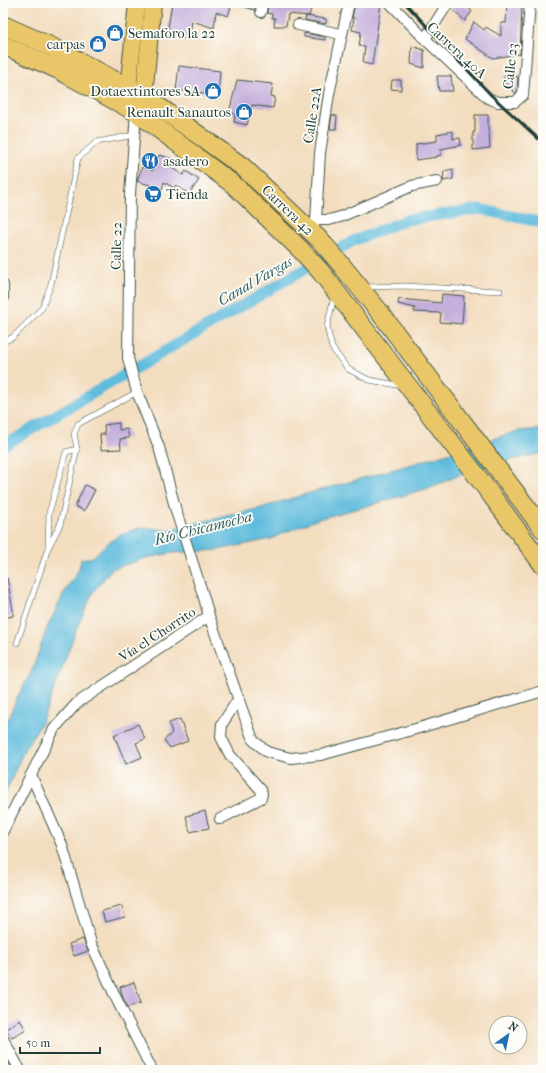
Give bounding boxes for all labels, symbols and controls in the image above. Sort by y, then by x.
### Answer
street label: Carrera 40A [423,19,491,83]
shop icon: Semaforo la 22 [105,23,125,43]
place label: Semaforo la 22 [128,25,215,42]
shop icon: carpas [88,34,108,54]
place label: carpas [47,36,85,53]
street label: Calle 23 [500,42,521,90]
shop icon: Dotaextintores SA [203,81,223,101]
place label: Dotaextintores SA [90,83,201,100]
street label: Calle 22A [300,85,325,145]
shop icon: Renault Sanautos [234,102,254,122]
place label: Renault Sanautos [126,104,231,121]
restaurant icon: asadero [140,151,160,171]
place label: asadero [163,153,209,170]
street label: Carrera 42 [258,181,317,239]
supermarket icon: Tienda [143,184,163,204]
place label: Tienda [166,186,209,203]
street label: Calle 22 [108,222,125,270]
water label: Canal Vargas [215,252,296,310]
water label: Río Chicamocha [151,507,254,549]
street label: Vía el Chorrito [115,603,199,666]
north arrow [488,1015,528,1055]
text: N [506,1019,521,1035]
scale bar [20,1029,100,1055]
text: 50 m [26,1036,50,1050]

